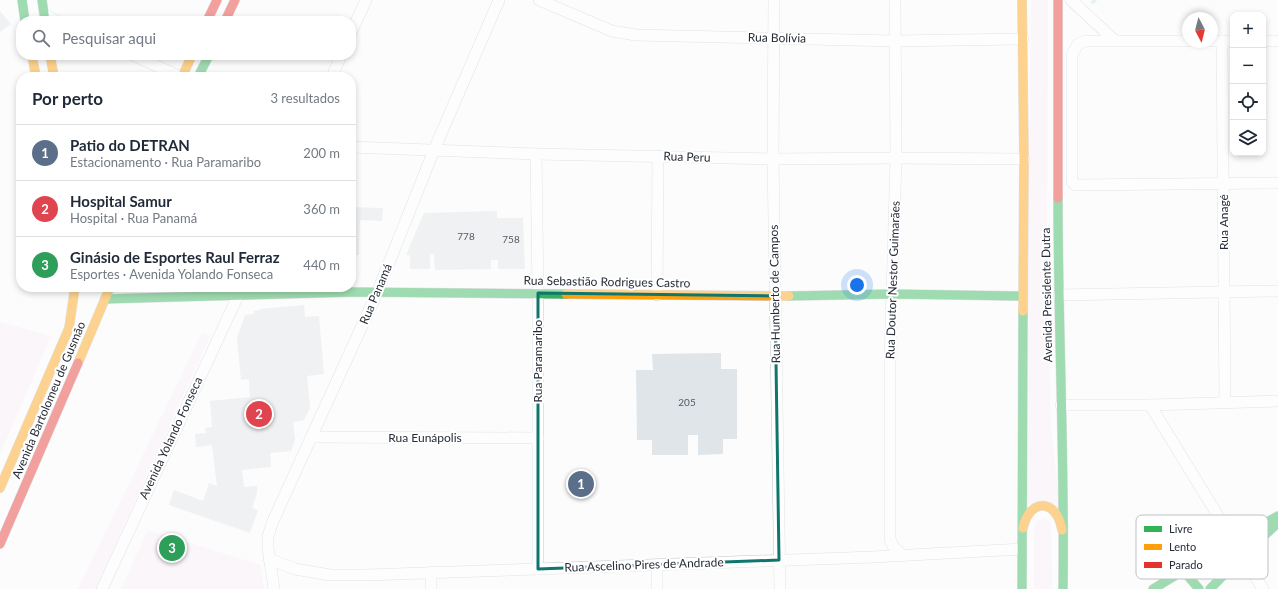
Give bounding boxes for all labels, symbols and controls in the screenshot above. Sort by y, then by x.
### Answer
north arrow [1182,12,1218,48]
map controls [1230,12,1266,156]
button: + [1230,12,1266,48]
search box [16,16,356,60]
icon: search [30,27,52,49]
text: Pesquisar aqui [62,29,156,47]
street label: Rua Bolívia [748,29,806,46]
button: − [1230,48,1266,84]
button: locate [1230,84,1266,120]
text: Por perto [32,88,103,109]
text: 3 resultados [270,90,340,106]
button: layers [1230,120,1266,156]
text: Patio do DETRAN [70,136,190,154]
text: 1 [41,145,49,161]
text: 200 m [303,145,340,161]
street label: Rua Peru [663,148,711,165]
text: Estacionamento · Rua Paramaribo [70,154,261,170]
text: Hospital Samur [70,192,172,210]
street label: Rua Anagé [1216,194,1231,250]
text: 2 [41,201,49,217]
text: 360 m [303,201,340,217]
street label: Rua Doutor Nestor Guimarães [882,201,903,359]
text: Hospital · Rua Panamá [70,210,197,226]
street label: Rua Humberto de Campos [766,224,783,364]
street label: Avenida Presidente Dutra [1038,228,1055,362]
house number: 778 [457,230,475,242]
house number: 758 [502,233,520,245]
text: Ginásio de Esportes Raul Ferraz [70,248,280,266]
text: 3 [41,257,49,273]
text: 440 m [303,257,340,273]
street label: Rua Panamá [356,261,395,326]
text: Esportes · Avenida Yolando Fonseca [70,266,273,282]
street label: Rua Sebastião Rodrigues Castro [524,273,691,290]
your location [847,275,867,295]
street label: Avenida Bartolomeu de Gusmão [9,319,89,481]
street label: Rua Paramaribo [530,319,545,402]
street label: Avenida Yolando Fonseca [136,374,205,501]
house number: 205 [678,396,696,408]
pin: 2 [246,399,272,429]
street label: Rua Eunápolis [388,430,462,445]
pin: 1 [568,469,594,499]
legend [1136,515,1268,579]
text: Livre [1169,522,1193,535]
pin: 3 [159,533,185,563]
text: Lento [1169,540,1196,553]
street label: Rua Ascelino Pires de Andrade [564,554,724,575]
text: Parado [1169,558,1203,571]

